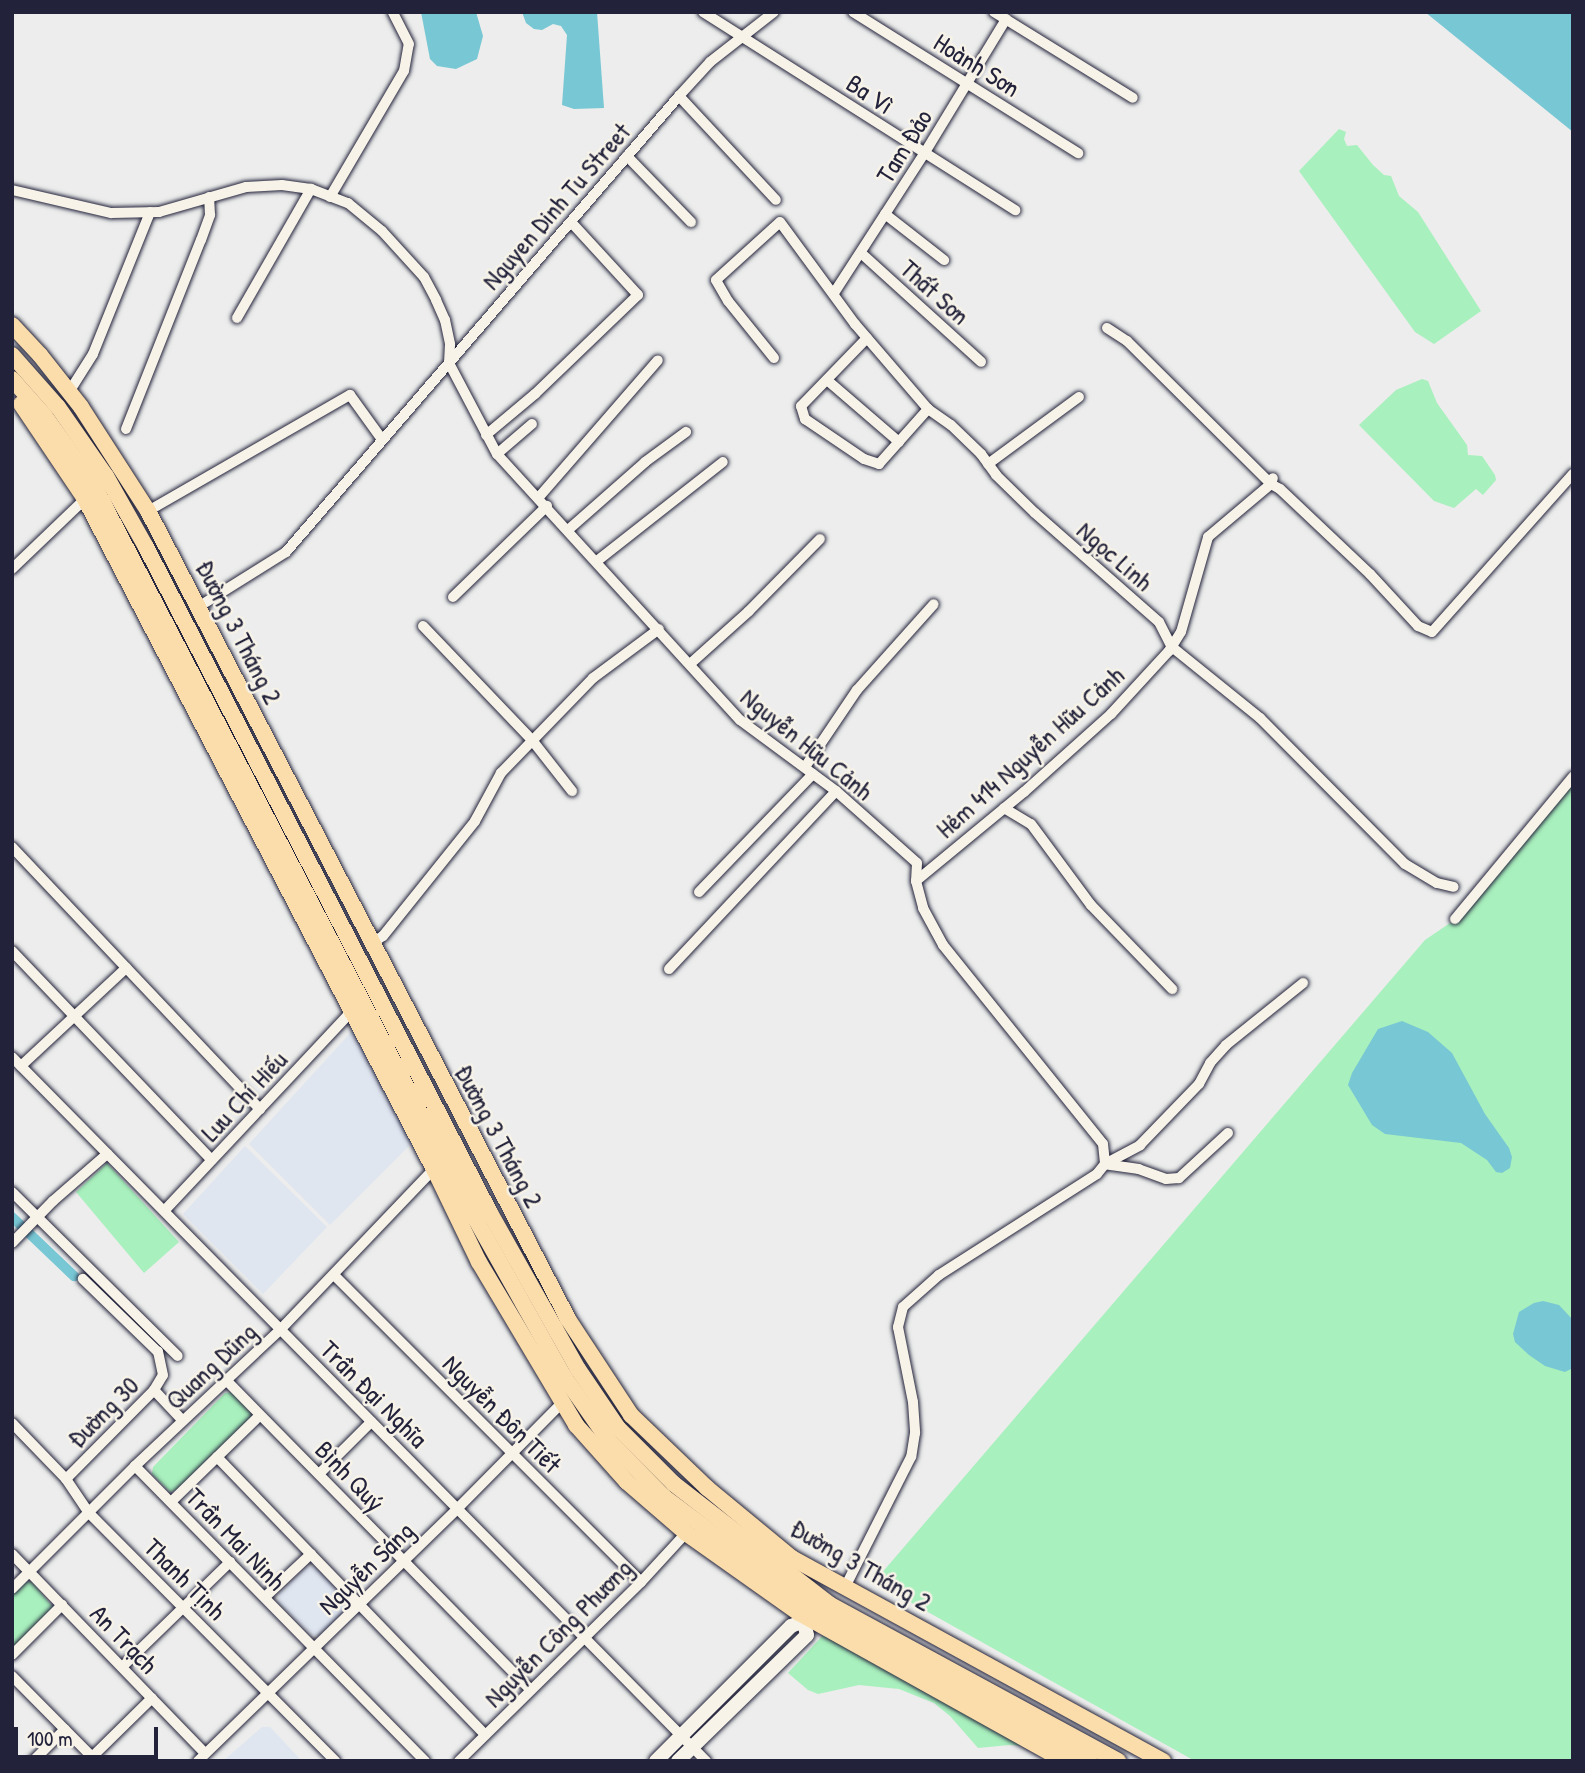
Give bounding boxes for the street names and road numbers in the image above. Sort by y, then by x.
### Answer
street label: Hoành Sơn [928,26,1026,104]
street label: Ba Vì [841,67,899,121]
street label: Tam Đảo [869,103,939,189]
street label: Nguyen Dinh Tu Street [475,116,637,296]
street label: Thất Sơn [894,253,976,331]
street label: Ngọc Linh [1071,515,1159,597]
street label: Đường 3 Tháng 2 [189,555,289,709]
street label: Hẻm 414 Nguyễn Hữu Cảnh [930,659,1130,845]
street label: Nguyễn Hữu Cảnh [735,681,879,807]
street label: Lưu Chí Hiếu [194,1044,294,1148]
street label: Đường 3 Tháng 2 [448,1059,550,1213]
street label: Quang Dũng [159,1316,263,1416]
street label: Trần Đại Nghĩa [314,1334,434,1454]
street label: Nguyễn Đôn Tiết [436,1348,568,1480]
street label: Đường 30 [61,1370,145,1454]
street label: Bình Quý [309,1434,391,1518]
street label: Trần Mai Ninh [180,1481,292,1597]
street label: Đường 3 Tháng 2 [785,1512,937,1618]
street label: Nguyễn Sáng [312,1515,420,1621]
street label: Thanh Tịnh [138,1532,232,1626]
street label: Nguyễn Công Phương [477,1552,639,1714]
street label: An Trạch [84,1598,164,1680]

